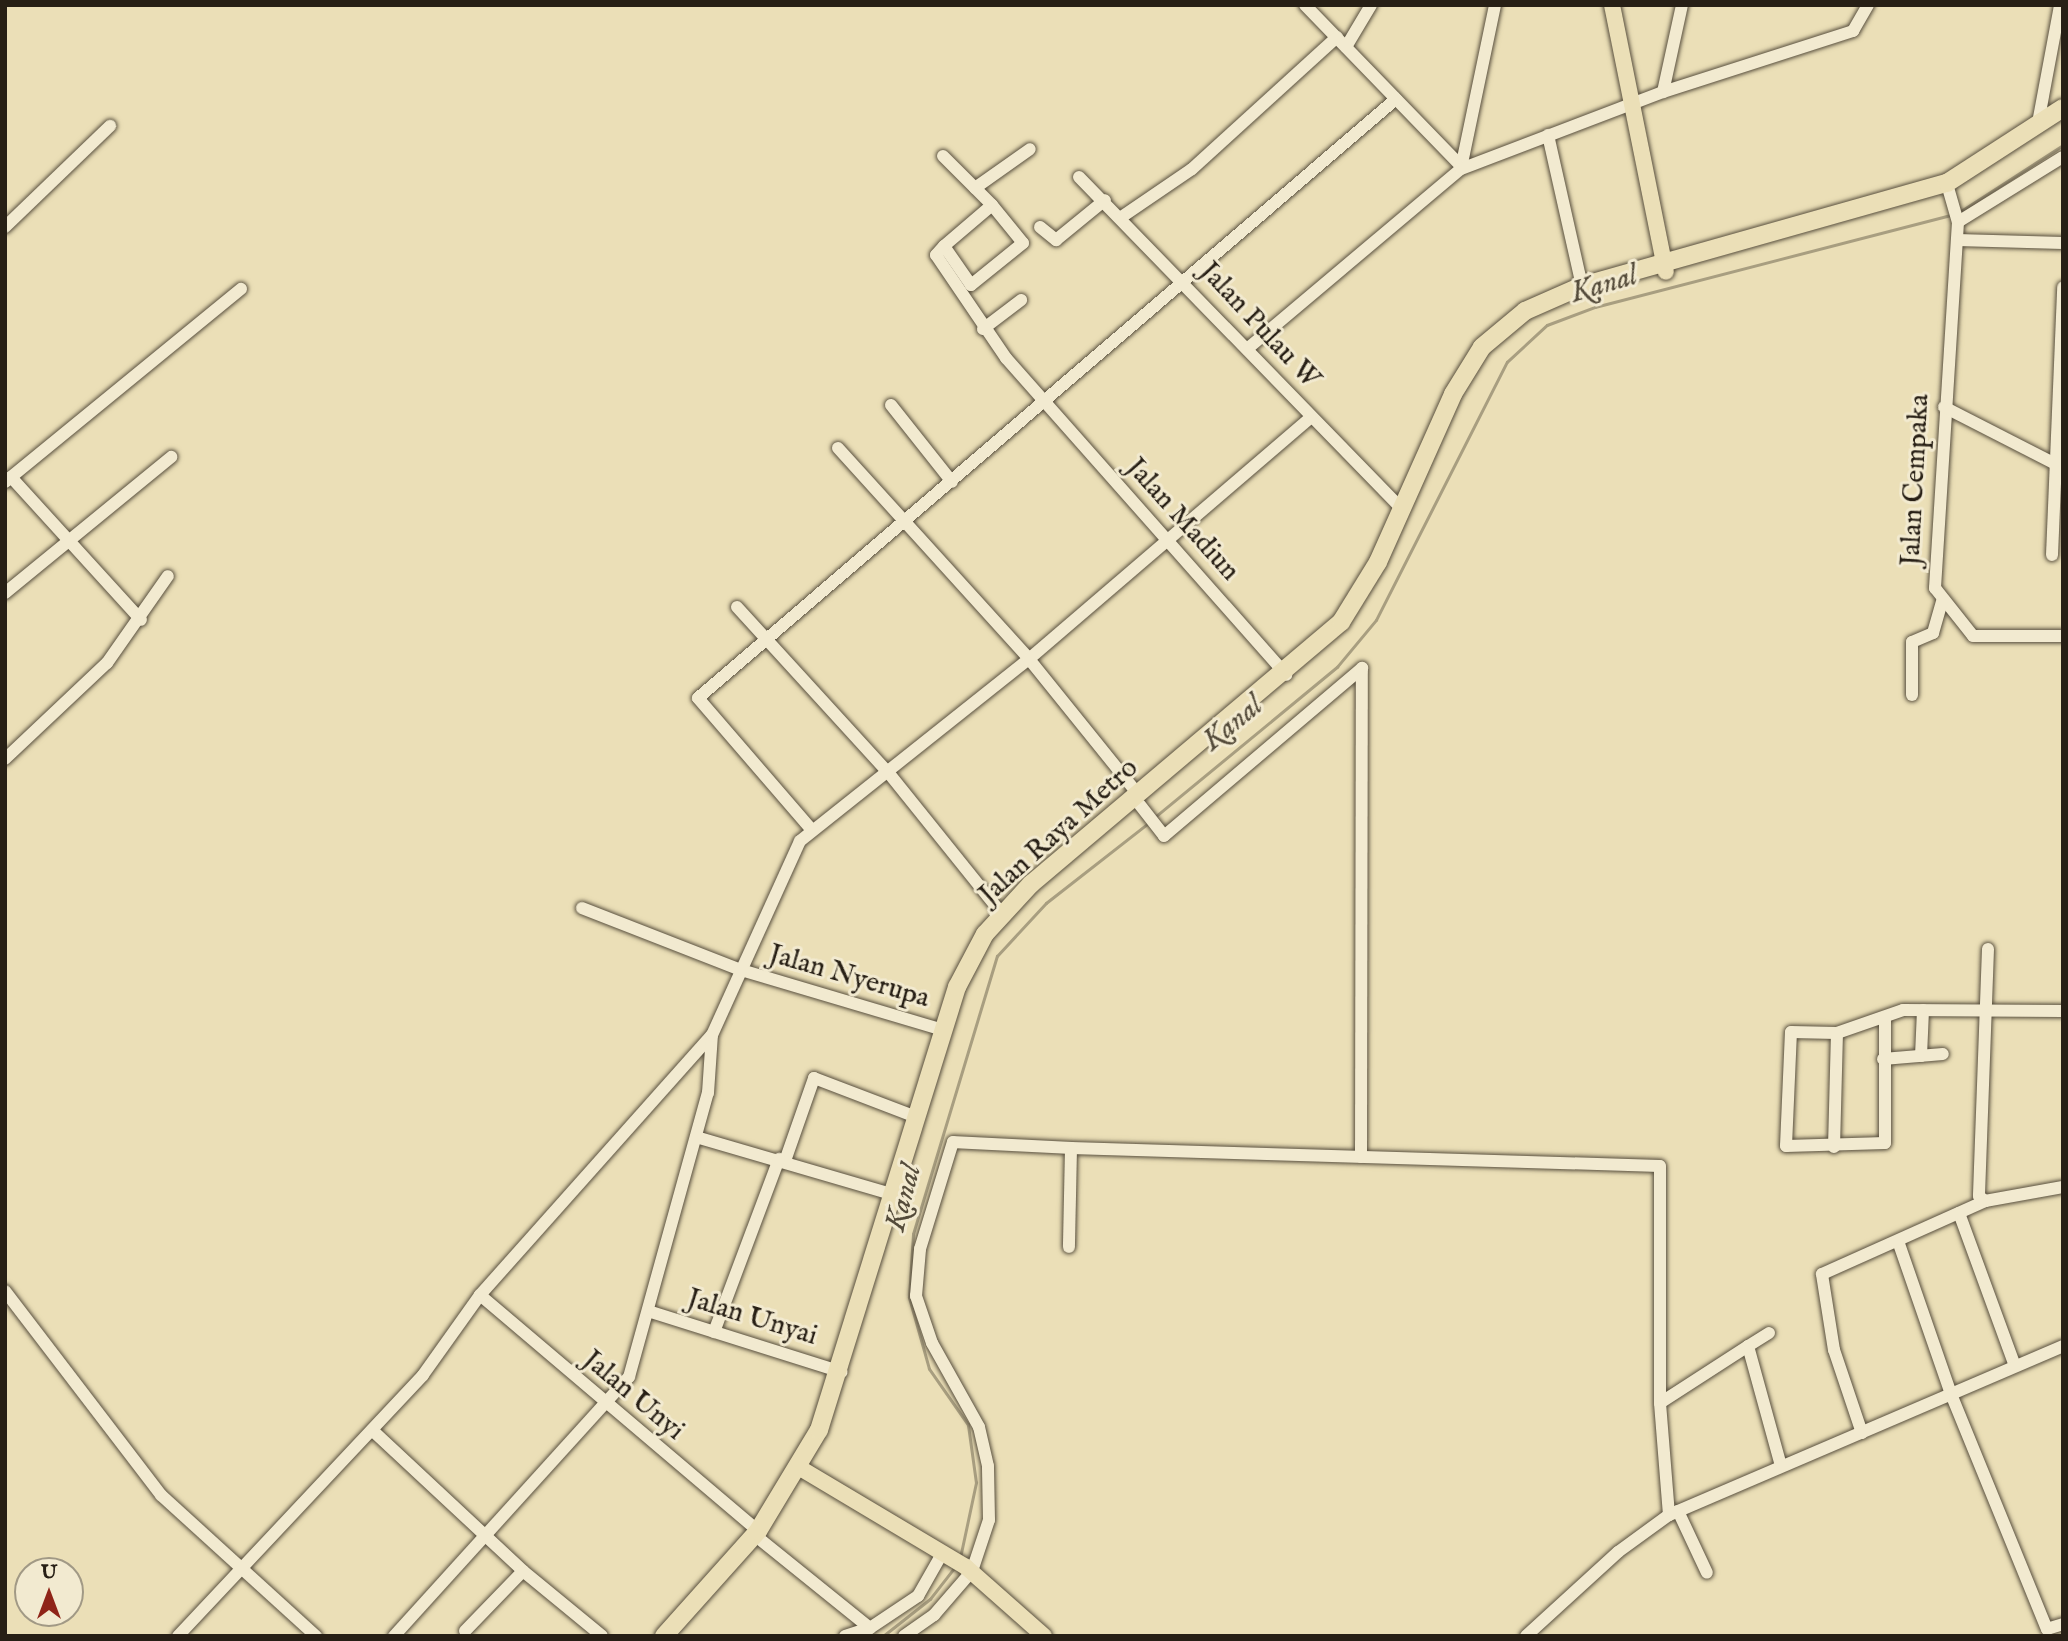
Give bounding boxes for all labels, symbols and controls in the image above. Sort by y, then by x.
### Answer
street label: Jalan Pulau W [1192,256,1326,396]
water label: Kanal [1567,258,1641,312]
street label: Jalan Cempaka [1895,393,1937,567]
street label: Jalan Madiun [1118,452,1246,588]
water label: Kanal [1195,689,1271,759]
street label: Jalan Raya Metro [973,752,1145,912]
street label: Jalan Nyerupa [765,938,933,1016]
water label: Kanal [878,1161,930,1235]
street label: Jalan Unyai [683,1282,821,1354]
street label: Jalan Unyi [575,1344,691,1448]
north arrow [14,1557,84,1627]
text: U [41,1561,57,1585]

